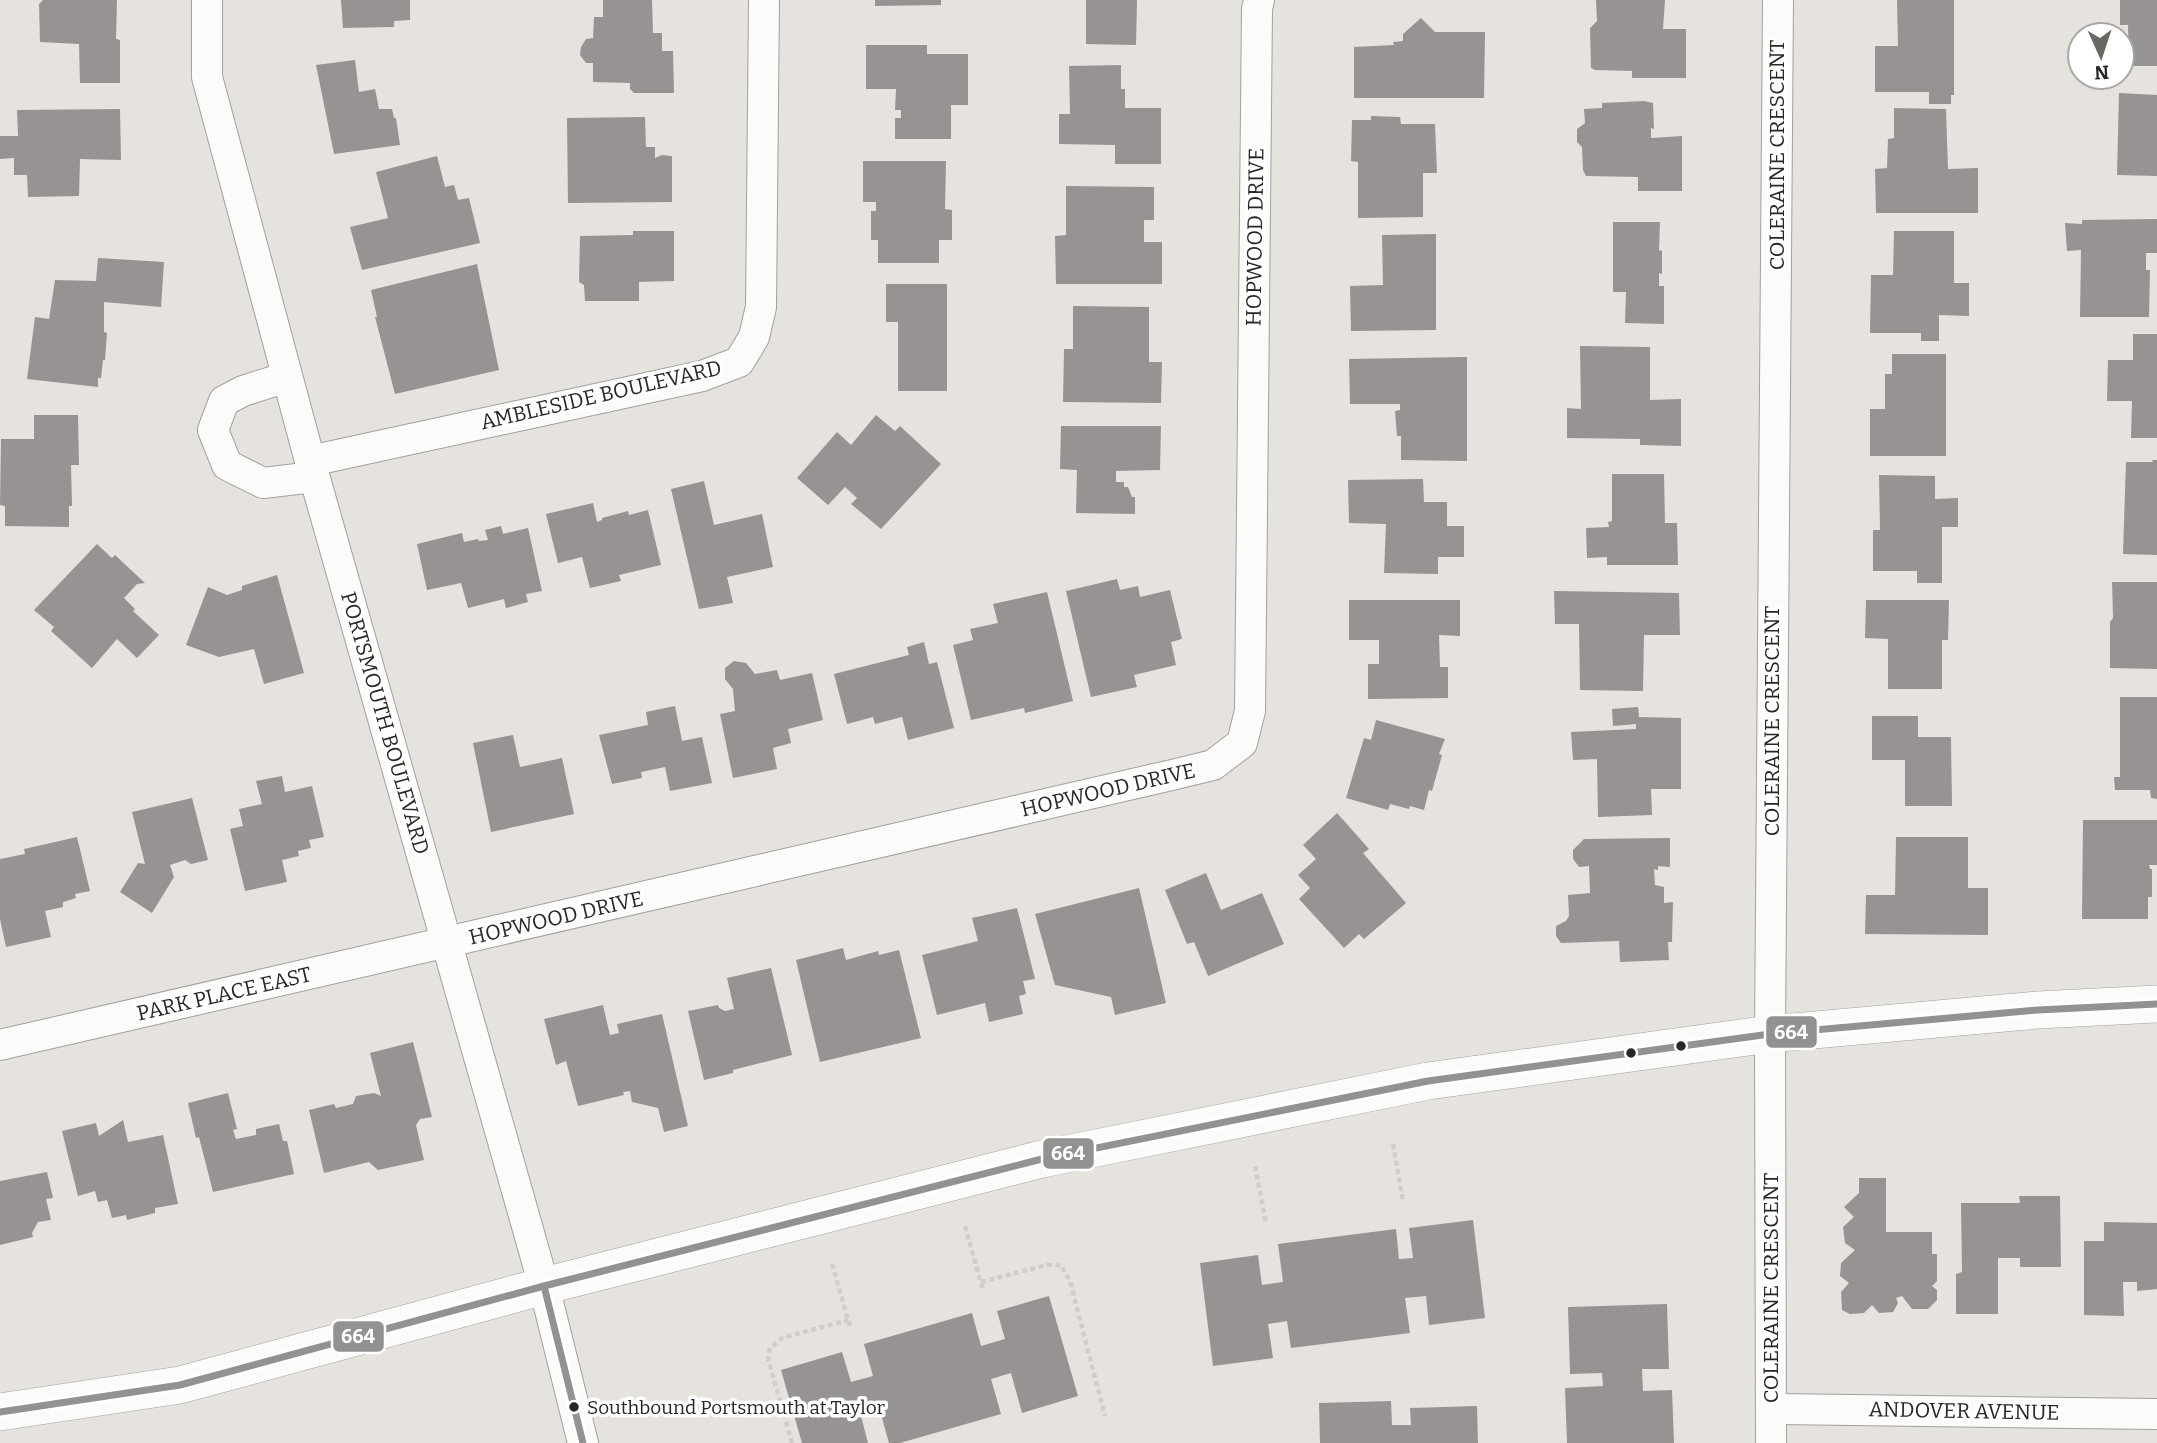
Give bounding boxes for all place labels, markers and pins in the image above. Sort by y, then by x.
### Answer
unlabelled marker [1674,1039,1688,1053]
unlabelled marker [1624,1046,1638,1060]
place label: Southbound Portsmouth at Taylor [587,1396,886,1419]
marker: Southbound Portsmouth at Taylor [567,1400,581,1414]

